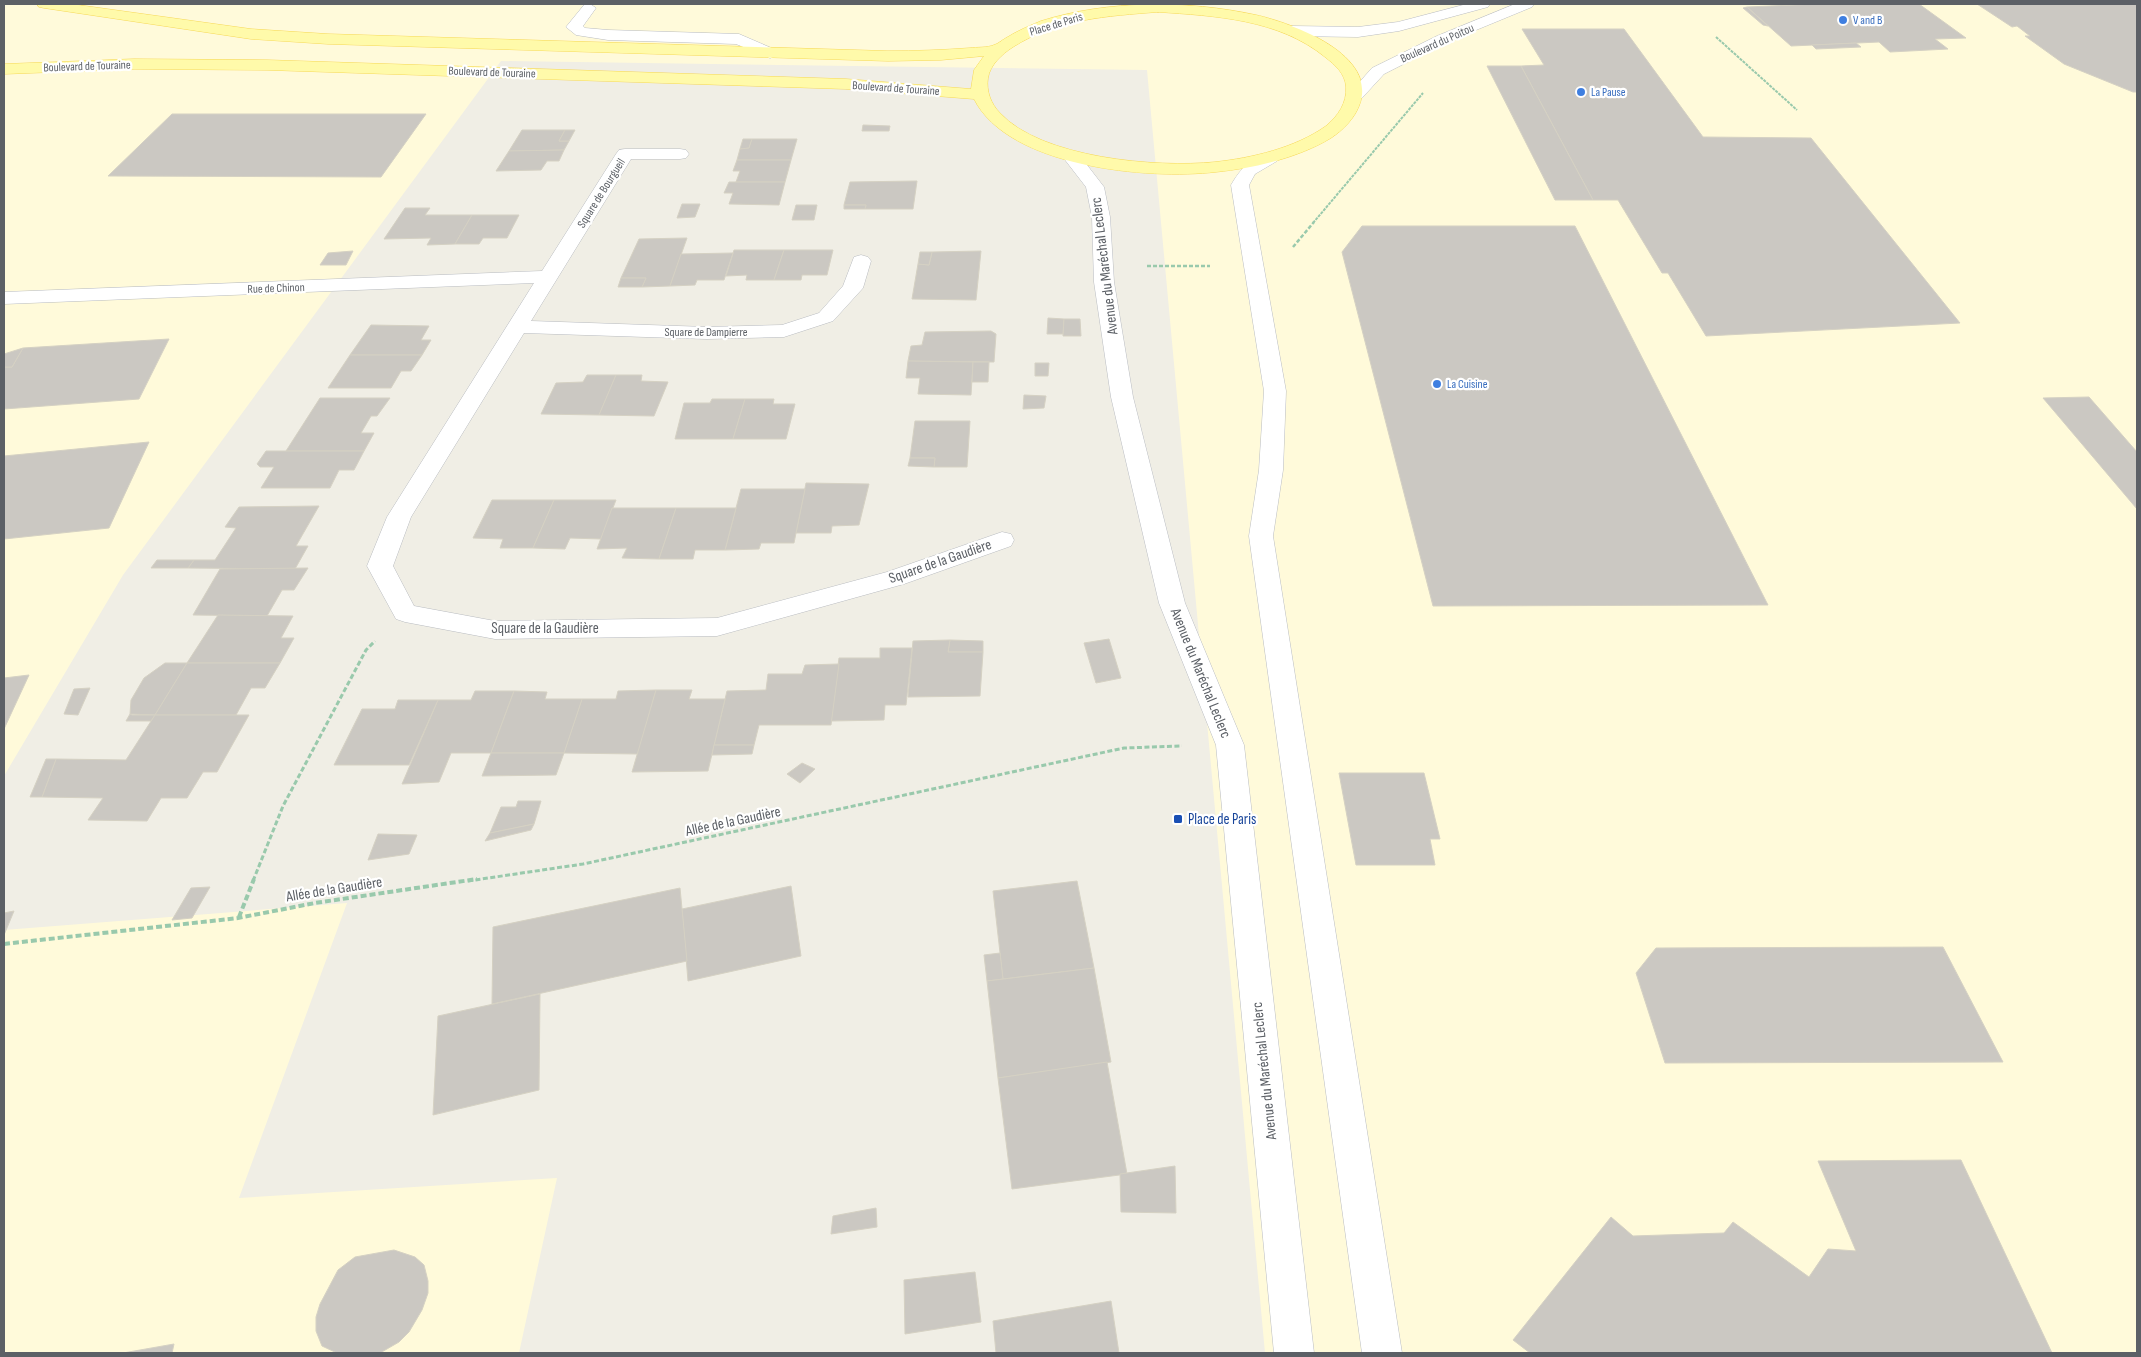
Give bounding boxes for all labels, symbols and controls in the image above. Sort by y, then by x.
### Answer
street label: Place de Paris [1028,9,1084,40]
place label: V and B [1853,13,1882,28]
marker: V and B [1837,14,1849,26]
street label: Boulevard du Poitou [1398,20,1476,66]
street label: Boulevard de Touraine [43,57,131,76]
street label: Boulevard de Touraine [448,63,536,82]
street label: Boulevard de Touraine [852,78,940,99]
place label: La Pause [1591,85,1626,100]
marker: La Pause [1575,86,1587,98]
street label: Square de Bourgueil [574,156,629,231]
street label: Avenue du Maréchal Leclerc [1087,196,1122,337]
street label: Rue de Chinon [247,280,305,297]
street label: Square de Dampierre [664,325,748,340]
place label: La Cuisine [1447,377,1488,392]
marker: La Cuisine [1431,378,1443,390]
street label: Square de la Gaudière [886,535,994,588]
street label: Avenue du Maréchal Leclerc [1165,605,1235,741]
street label: Square de la Gaudière [491,619,599,638]
street label: Allée de la Gaudière [683,802,782,841]
place label: Place de Paris [1188,810,1256,829]
marker: Place de Paris [1172,813,1184,825]
street label: Allée de la Gaudière [284,873,383,907]
street label: Avenue du Maréchal Leclerc [1248,1001,1281,1142]

